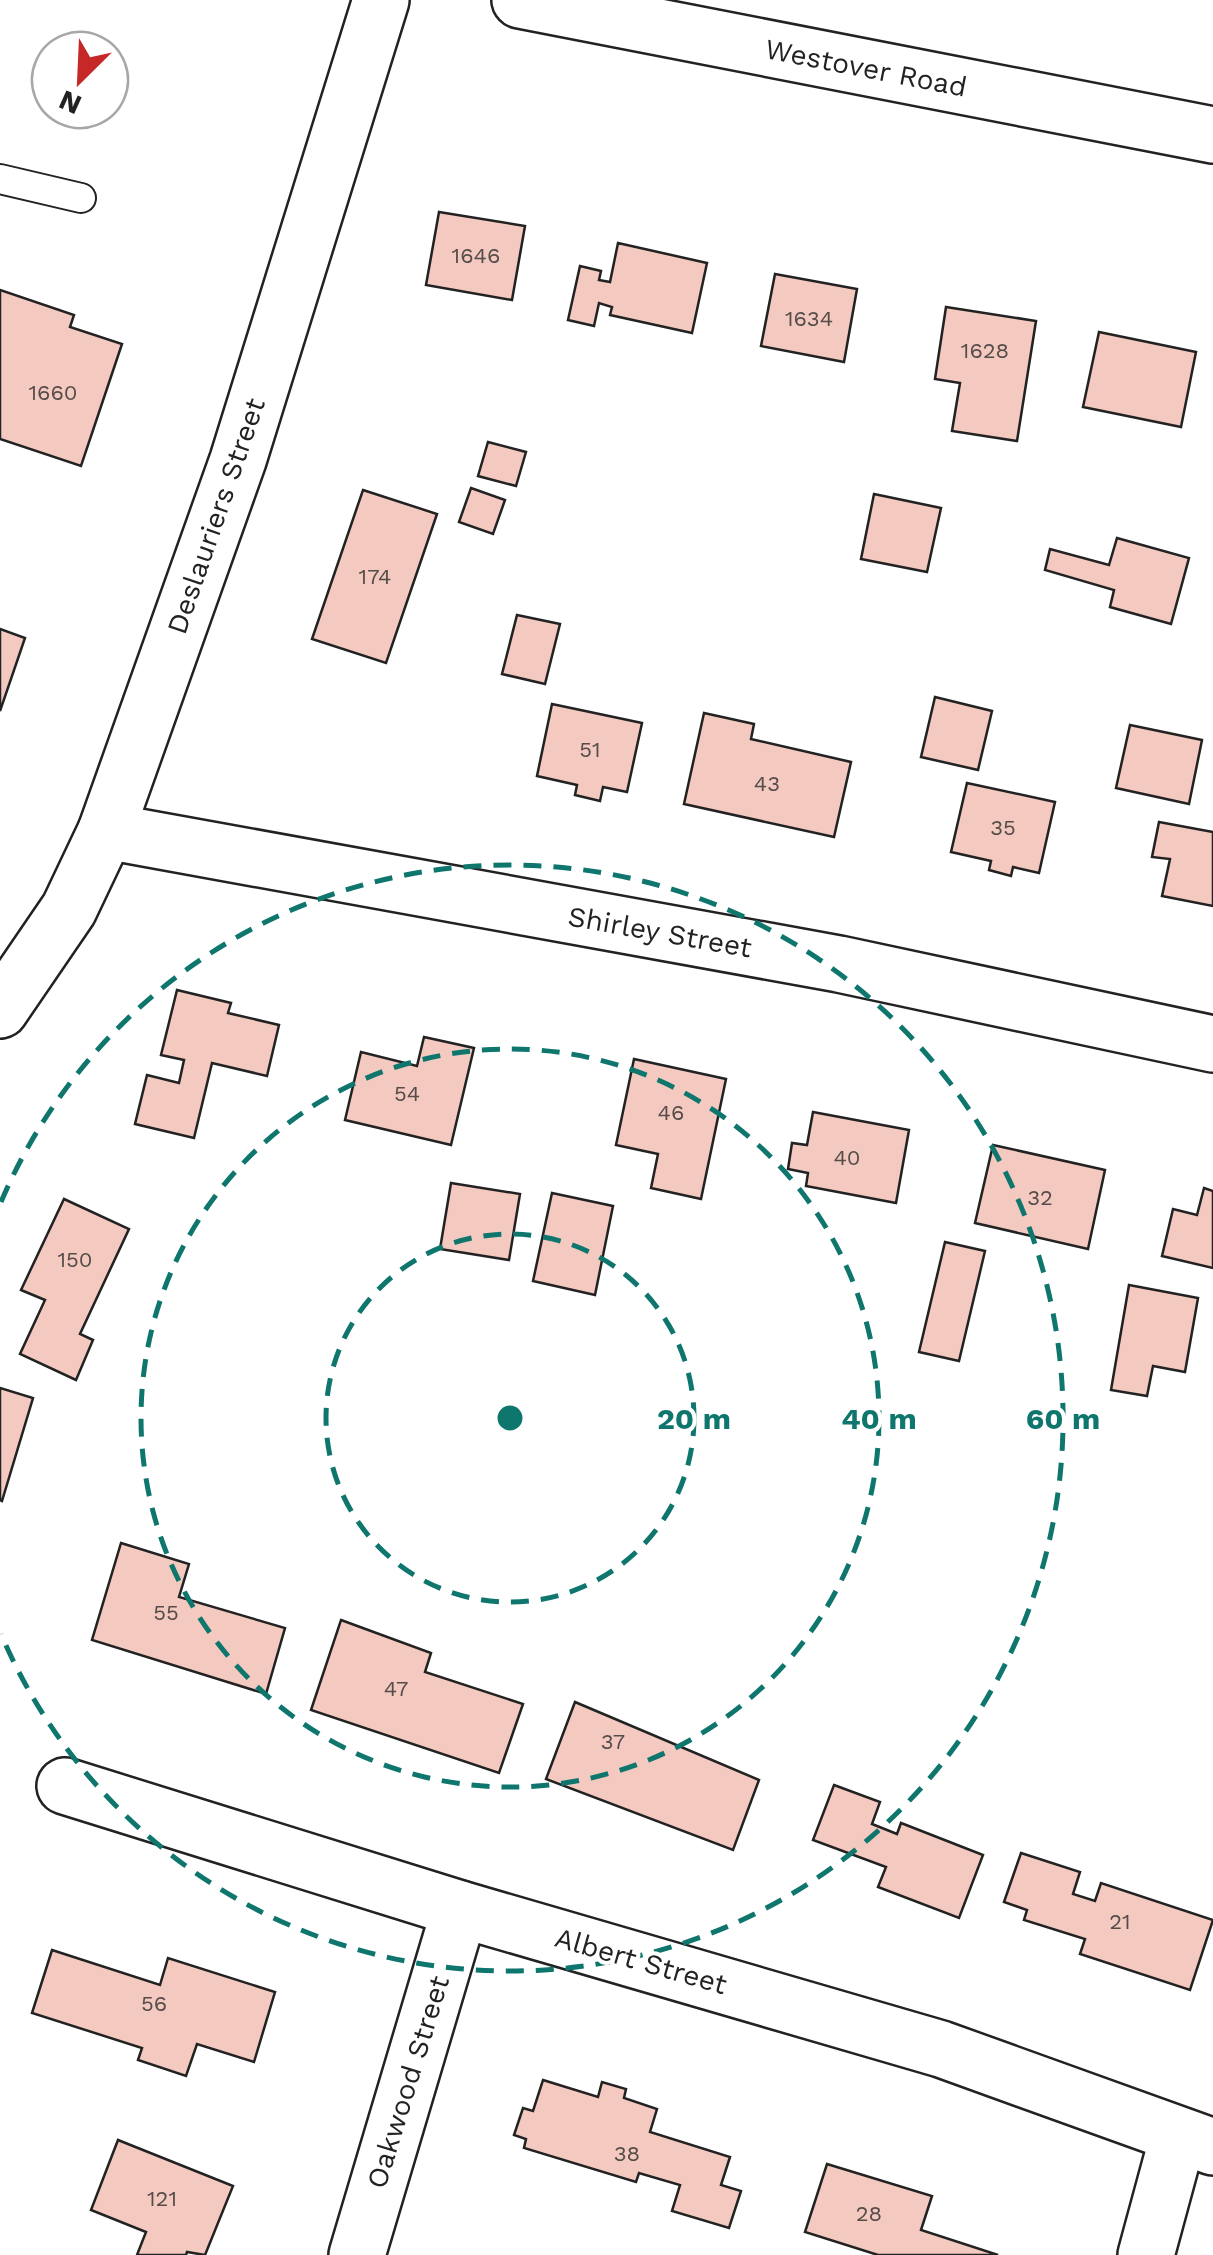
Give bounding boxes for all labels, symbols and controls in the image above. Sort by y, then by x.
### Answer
north arrow [30,30,130,130]
street label: Westover Road [762,32,970,104]
text: N [54,83,86,122]
house number: 1646 [452,243,500,268]
house number: 1634 [785,306,833,331]
house number: 1628 [961,338,1009,363]
house number: 1660 [28,380,78,405]
street label: Deslauriers Street [160,393,272,638]
house number: 174 [359,564,391,589]
house number: 51 [579,737,601,762]
house number: 43 [754,771,780,796]
house number: 35 [990,815,1016,840]
street label: Shirley Street [566,900,755,964]
house number: 54 [394,1081,420,1106]
house number: 46 [658,1100,684,1125]
house number: 40 [833,1145,861,1170]
house number: 32 [1027,1185,1053,1210]
house number: 150 [57,1247,93,1272]
centre of rings [492,1400,528,1436]
text: 20 m [657,1401,731,1436]
text: 40 m [841,1401,917,1436]
text: 60 m [1026,1401,1100,1436]
house number: 55 [153,1600,179,1625]
house number: 47 [384,1676,408,1701]
house number: 37 [601,1729,625,1754]
house number: 21 [1109,1909,1131,1934]
street label: Albert Street [551,1921,731,2001]
street label: Oakwood Street [360,1971,456,2192]
house number: 56 [141,1991,167,2016]
house number: 38 [614,2141,640,2166]
house number: 121 [147,2186,177,2211]
house number: 28 [856,2201,882,2226]

